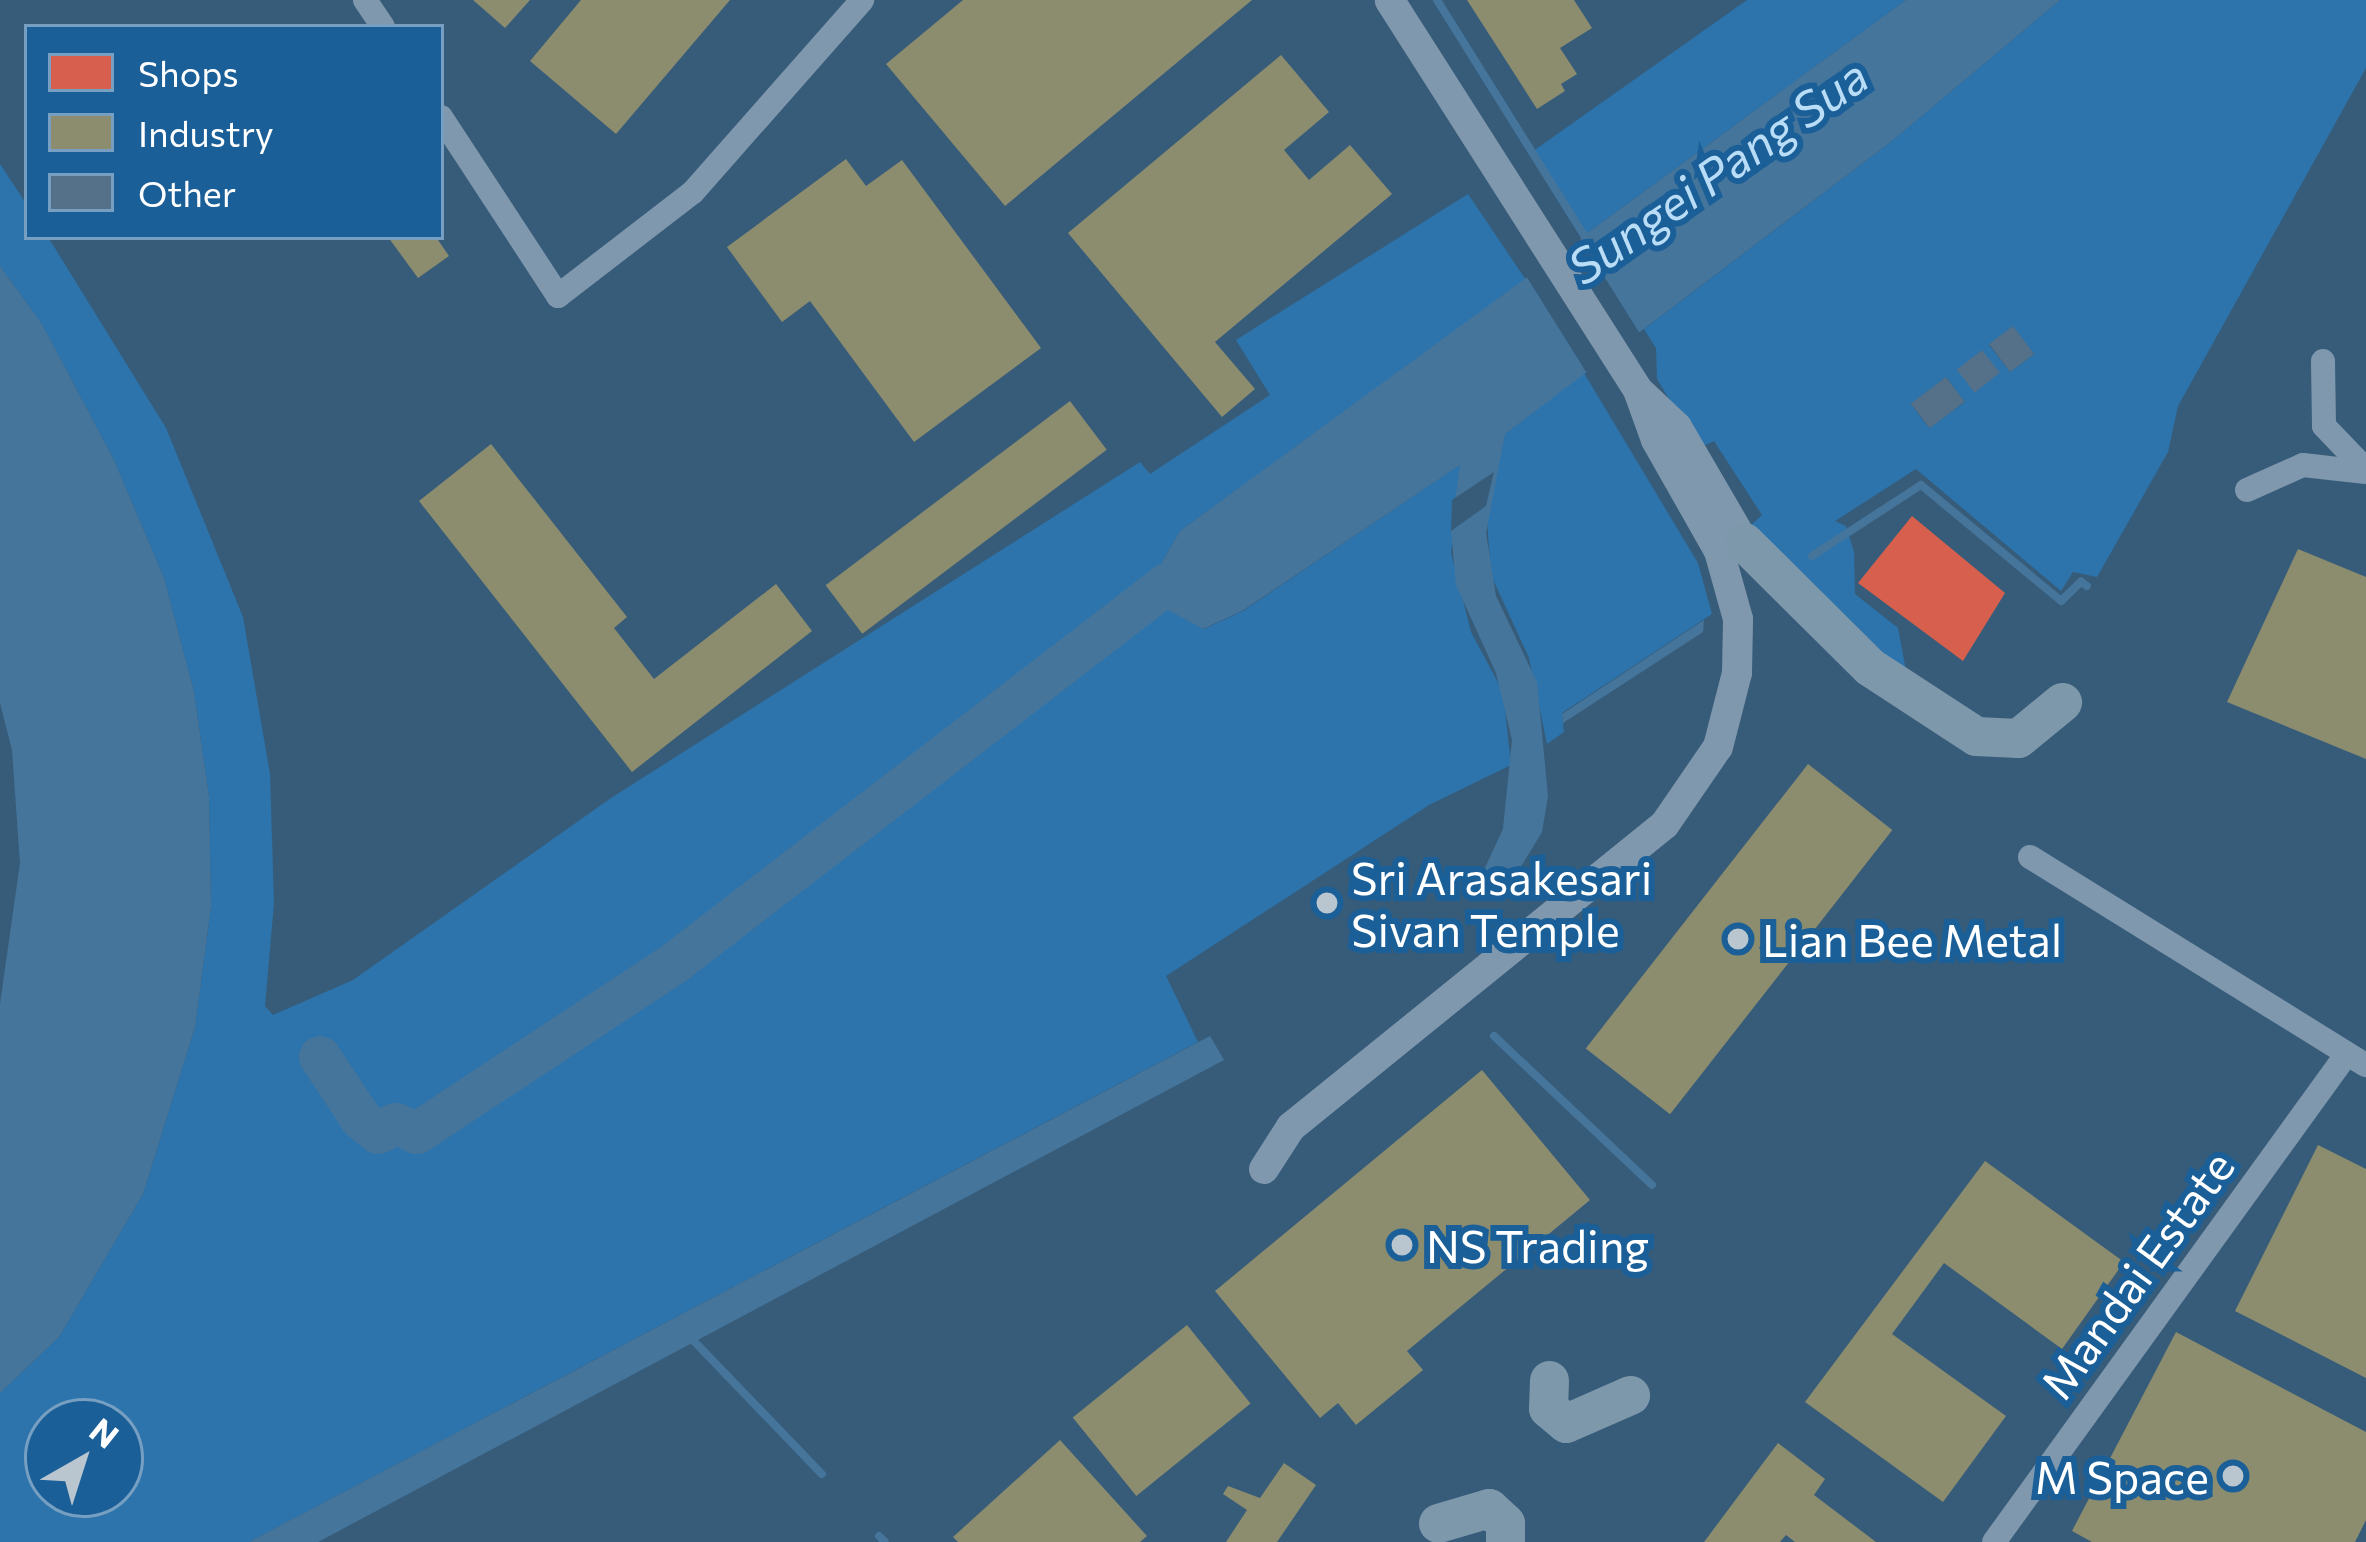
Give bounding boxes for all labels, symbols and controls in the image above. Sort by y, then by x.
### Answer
legend [24,24,444,240]
water label: Sungei Pang Sua [1556,45,1878,295]
text: Shops [138,50,239,94]
text: Industry [138,110,274,154]
text: Other [138,170,236,214]
place label: Sri Arasakesari Sivan Temple [1351,850,1652,956]
marker: Sri Arasakesari Sivan Temple [1314,890,1340,916]
place label: Lian Bee Metal [1762,912,2062,966]
marker: Lian Bee Metal [1725,926,1751,952]
street label: Mandai Estate [2028,1140,2244,1408]
place label: NS Trading [1426,1218,1649,1272]
marker: NS Trading [1389,1232,1415,1258]
north arrow [24,1398,144,1518]
text: N [83,1408,128,1456]
place label: M Space [2035,1449,2209,1503]
marker: M Space [2220,1463,2246,1489]

